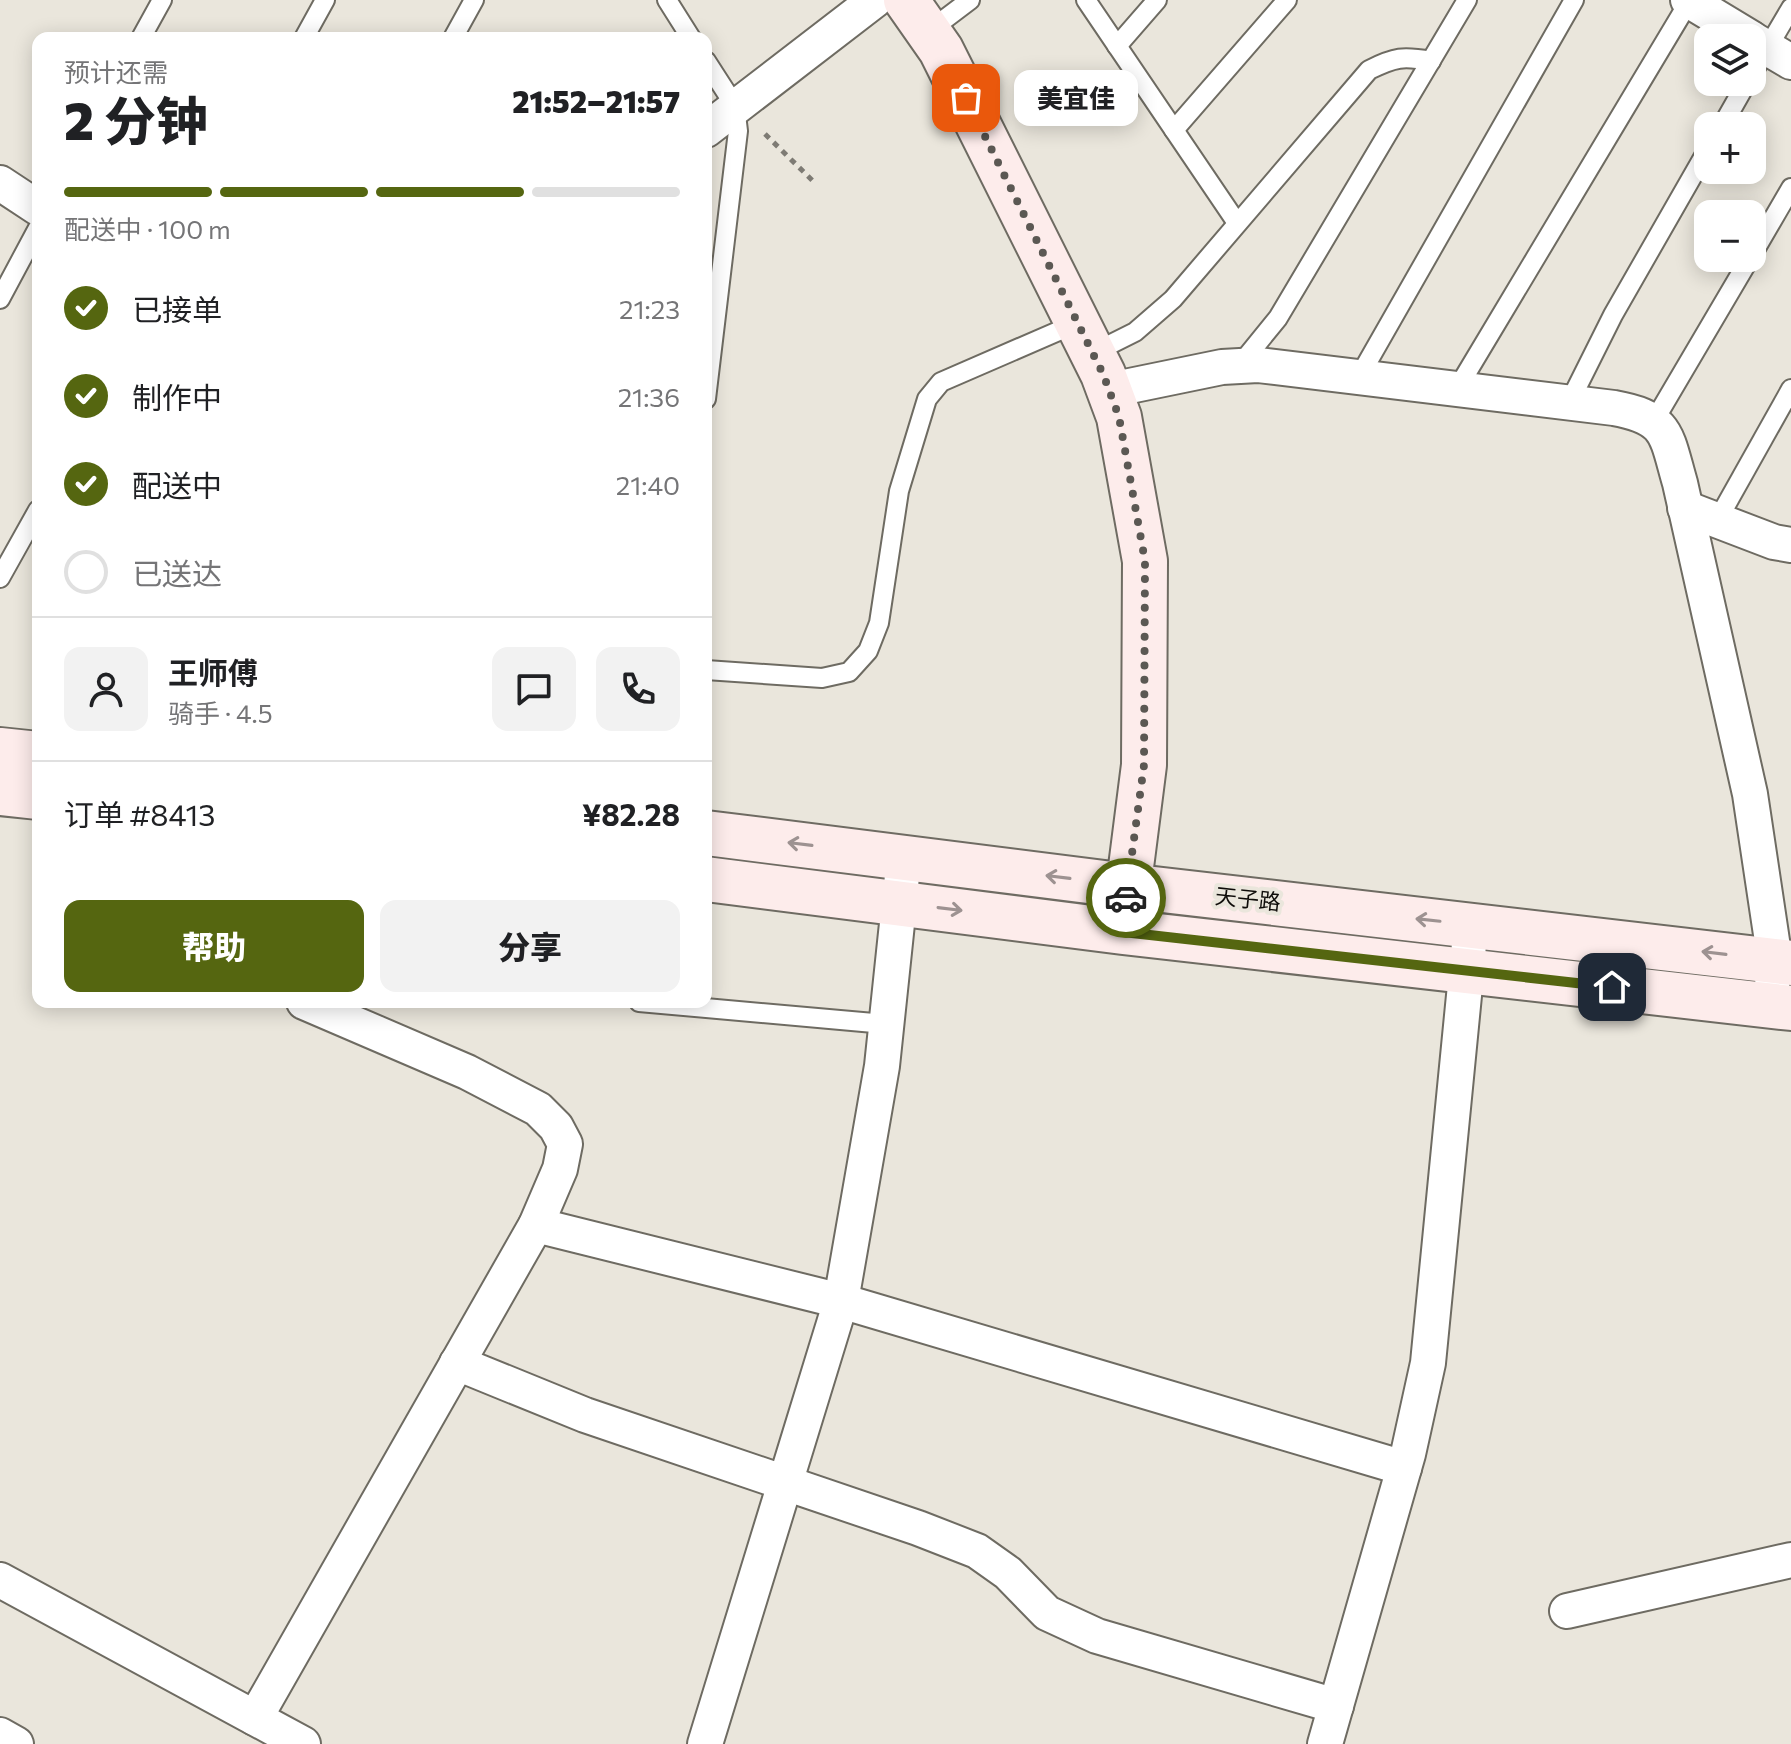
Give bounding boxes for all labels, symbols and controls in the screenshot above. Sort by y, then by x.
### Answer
map controls [1694,24,1766,272]
button: layers [1694,24,1766,96]
text: 预计还需 [64,56,168,87]
pin [932,64,1000,132]
callout: 美宜佳 [1014,70,1138,126]
icon: bag [944,76,988,120]
text: 21:52–21:57 [512,82,680,119]
text: 美宜佳 [1037,82,1115,113]
text: 2 分钟 [64,87,208,151]
button: + [1694,112,1766,184]
button: − [1694,200,1766,272]
text: 配送中 · 100 m [64,213,231,244]
icon: check [64,286,108,330]
text: 已接单 [132,290,222,327]
text: 21:23 [619,293,680,324]
icon: check [64,374,108,418]
text: 制作中 [132,378,222,415]
text: 21:36 [618,381,680,412]
icon: check [64,462,108,506]
text: 配送中 [132,466,222,503]
text: 21:40 [616,469,680,500]
text: 已送达 [132,554,222,591]
button: person [64,647,148,731]
button: chat [492,647,576,731]
button: phone [596,647,680,731]
text: 王师傅 [168,653,258,690]
text: 骑手 · 4.5 [168,697,273,728]
text: 订单 #8413 [64,795,216,832]
text: ¥82.28 [582,795,680,832]
one-way arrow [787,837,814,852]
courier [1086,858,1166,938]
one-way arrow [1045,869,1072,884]
icon: car [1104,876,1148,920]
street label: 天子路 [1214,882,1282,915]
button: 帮助 [64,900,364,992]
button: 分享 [380,900,680,992]
one-way arrow [936,902,963,917]
one-way arrow [1415,912,1442,927]
one-way arrow [1701,946,1728,961]
pin [1578,953,1646,1021]
icon: home [1590,965,1634,1009]

